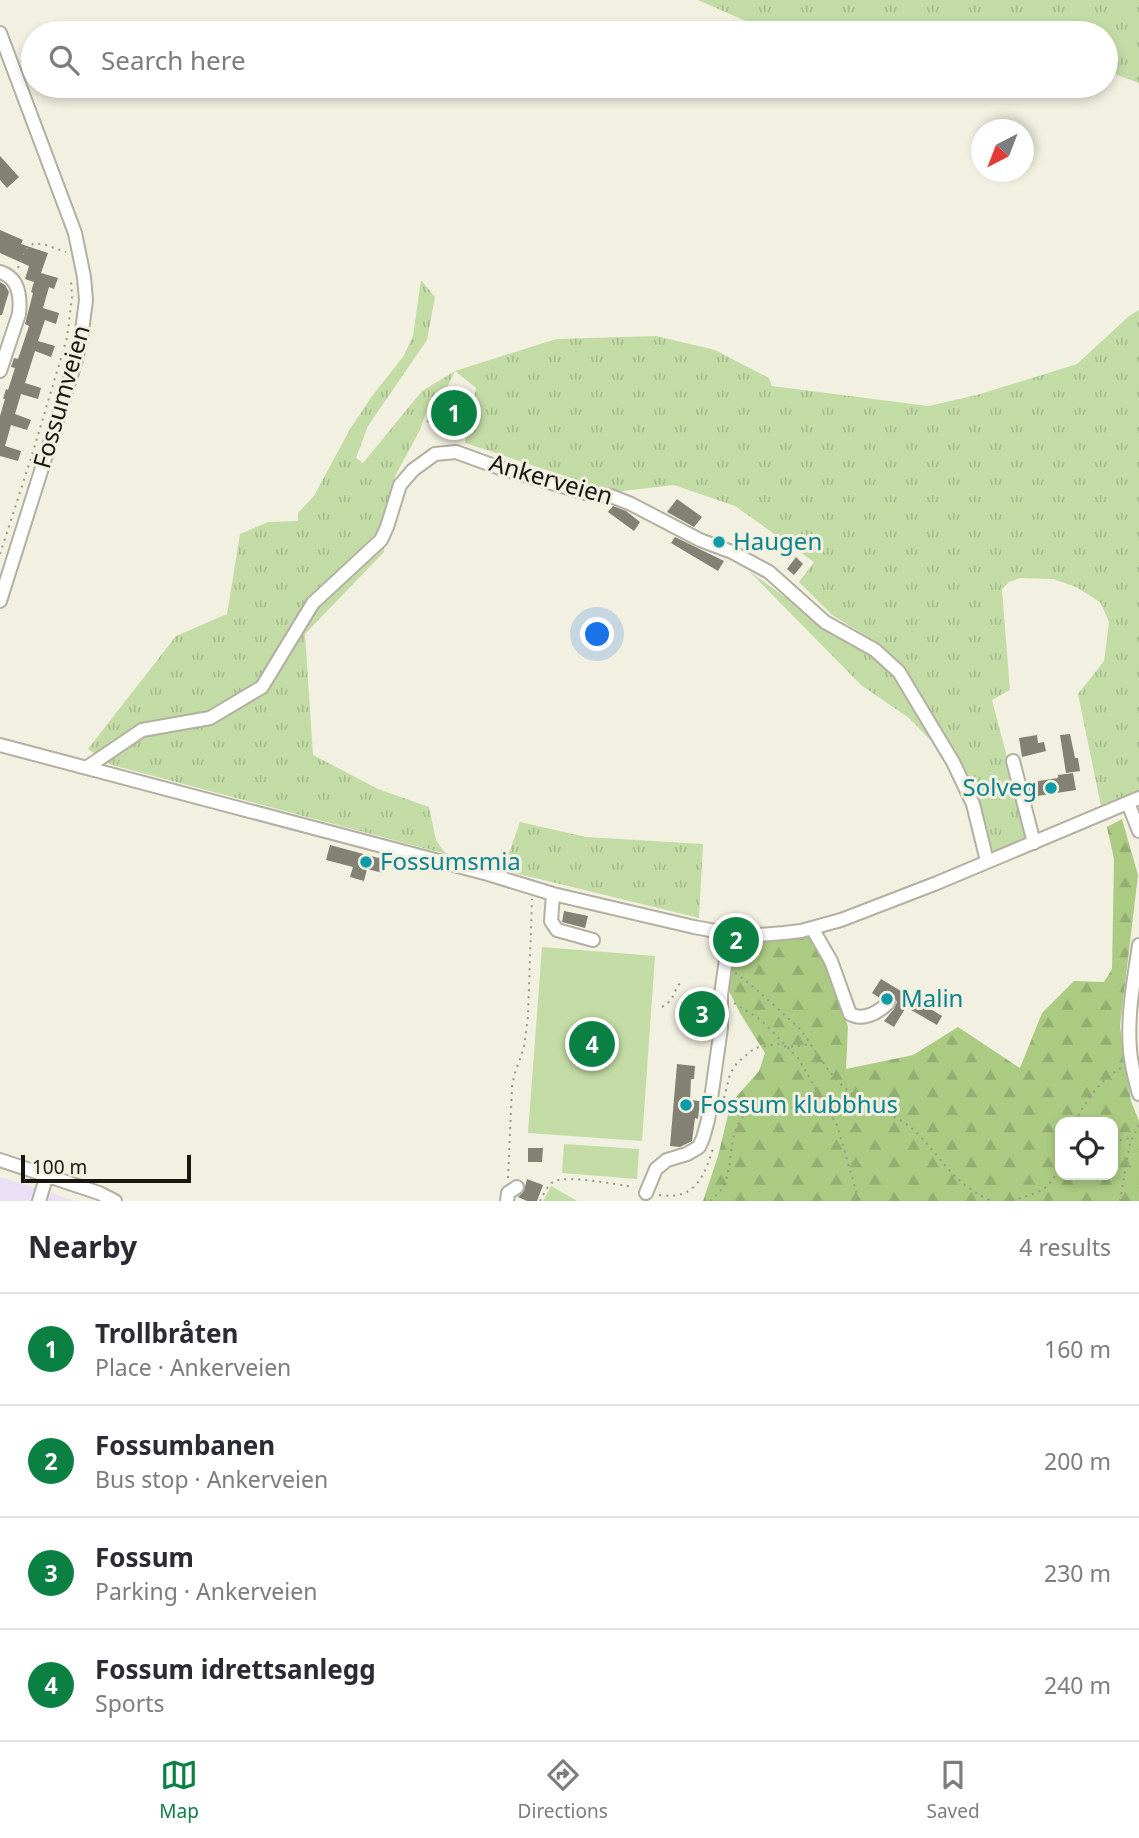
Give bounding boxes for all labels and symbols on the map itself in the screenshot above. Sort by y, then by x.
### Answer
north arrow [971,119,1034,182]
street label: Fossumveien [24,321,97,472]
pin: 1 [431,387,477,439]
street label: Ankerveien [486,445,617,512]
place label: Haugen [733,524,822,557]
marker: Haugen [711,534,727,550]
your location [580,617,614,651]
place label: Solveg [963,770,1037,803]
marker: Solveg [1043,780,1059,796]
place label: Fossumsmia [380,844,521,877]
marker: Fossumsmia [358,854,374,870]
pin: 2 [713,914,759,966]
place label: Malin [901,981,963,1014]
pin: 3 [679,988,725,1040]
marker: Malin [879,991,895,1007]
pin: 4 [569,1018,615,1070]
place label: Fossum klubbhus [700,1087,898,1120]
marker: Fossum klubbhus [678,1097,694,1113]
scale bar [21,1152,191,1184]

